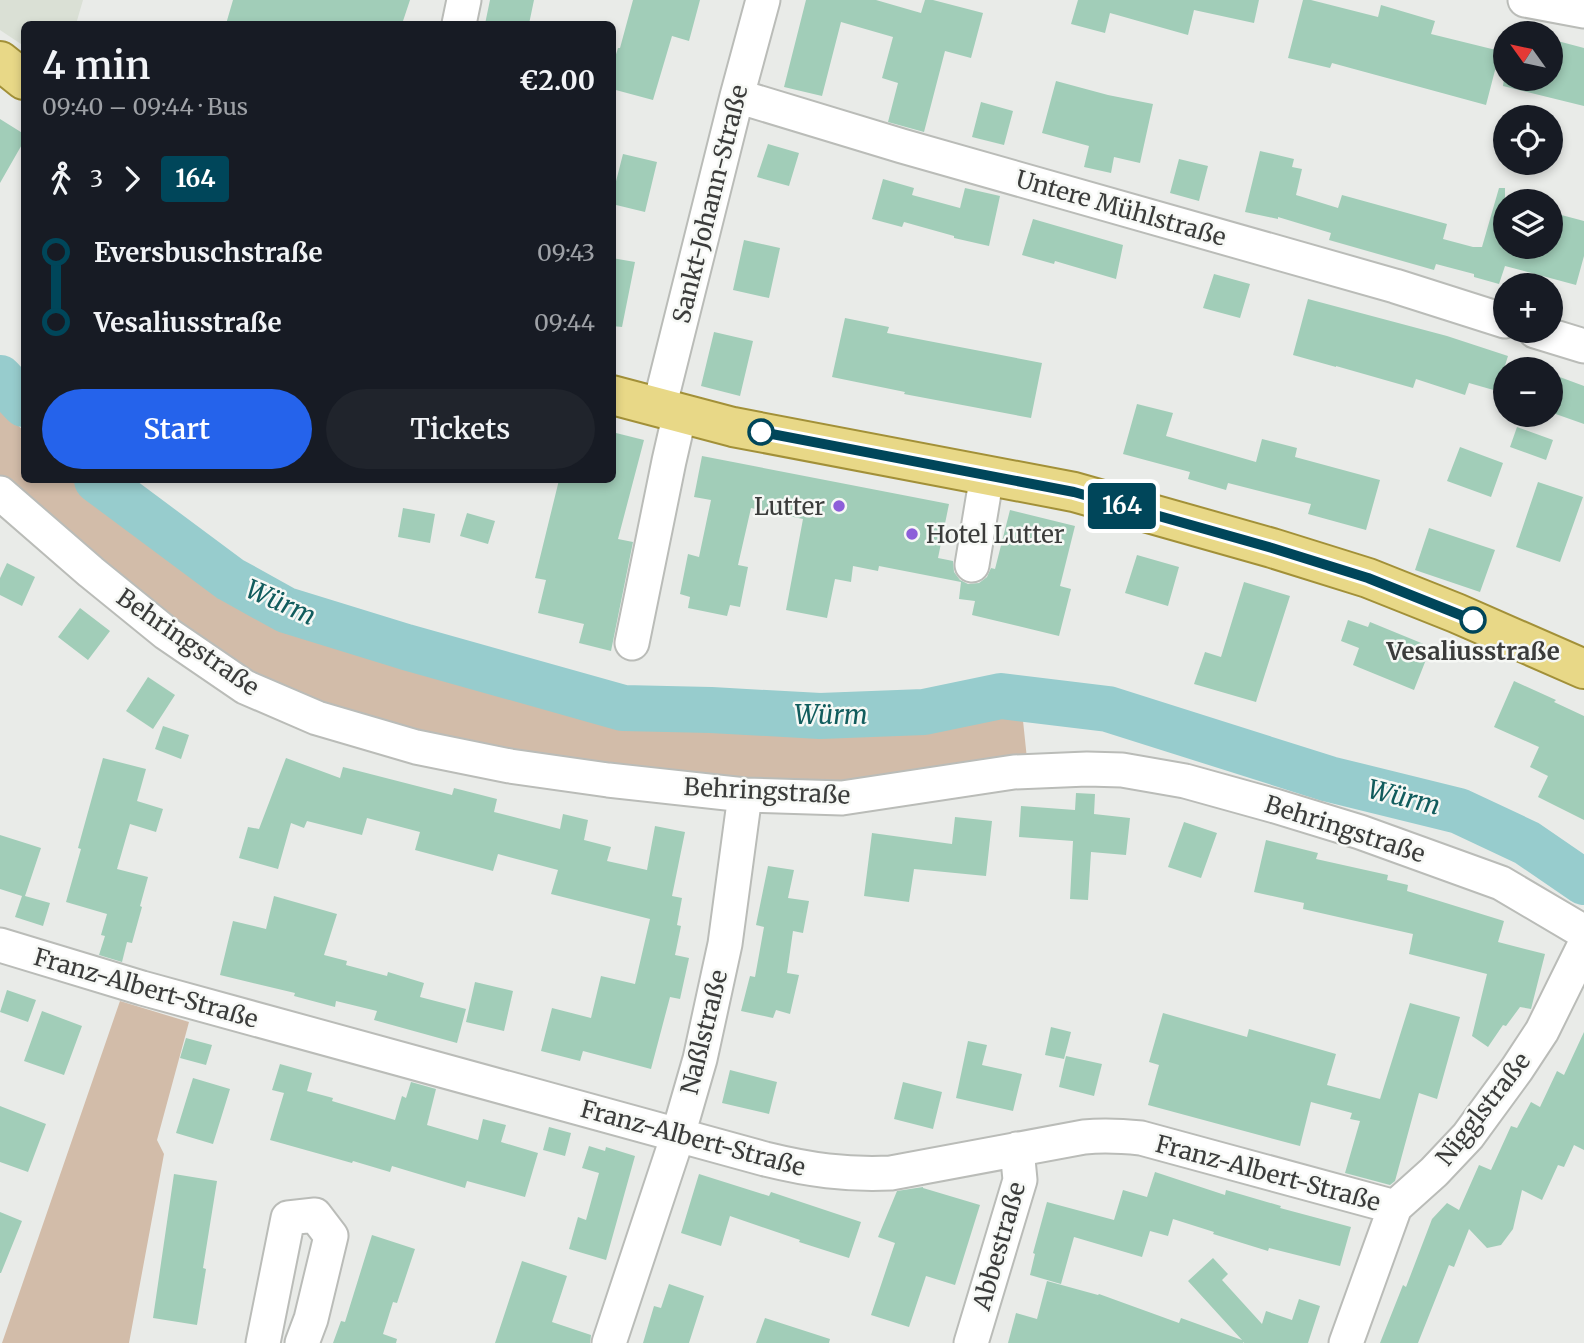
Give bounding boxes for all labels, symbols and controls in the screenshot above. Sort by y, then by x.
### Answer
north arrow [1493,21,1563,91]
map controls [1493,21,1563,427]
text: 4 min [42,42,151,89]
text: €2.00 [519,64,595,97]
street label: Sankt-Johann-Straße [665,82,755,326]
text: 09:40 – 09:44 · Bus [42,92,248,121]
button: locate [1493,105,1563,175]
icon: walk [42,160,80,198]
icon: forward [113,160,151,198]
text: 164 [175,163,215,194]
street label: Untere Mühlstraße [1012,163,1230,253]
text: 3 [90,164,103,193]
button: layers [1493,189,1563,259]
text: Eversbuschstraße [94,236,323,269]
text: 09:43 [537,238,595,267]
button: + [1493,273,1563,343]
text: Vesaliusstraße [94,306,282,339]
text: 09:44 [534,308,595,337]
button: − [1493,357,1563,427]
button: Start [42,389,312,469]
button: Tickets [326,389,595,469]
unlabelled marker [748,419,774,445]
line badge: 164 [1082,483,1162,529]
text: 164 [1102,490,1142,521]
place label: Lutter [754,491,825,522]
marker: Lutter [831,498,847,514]
place label: Hotel Lutter [926,519,1065,550]
marker: Hotel Lutter [904,526,920,542]
water label: Würm [241,572,321,632]
street label: Behringstraße [111,581,265,703]
marker: Vesaliusstraße [1460,607,1486,633]
place label: Vesaliusstraße [1385,636,1560,667]
water label: Würm [794,698,868,731]
street label: Behringstraße [683,771,851,811]
water label: Würm [1364,772,1444,822]
street label: Behringstraße [1261,788,1429,870]
street label: Franz-Albert-Straße [30,941,262,1035]
street label: Naßlstraße [674,967,734,1097]
street label: Nigglstraße [1429,1046,1537,1172]
street label: Franz-Albert-Straße [577,1093,809,1183]
street label: Franz-Albert-Straße [1152,1128,1384,1218]
street label: Abbestraße [966,1178,1032,1315]

